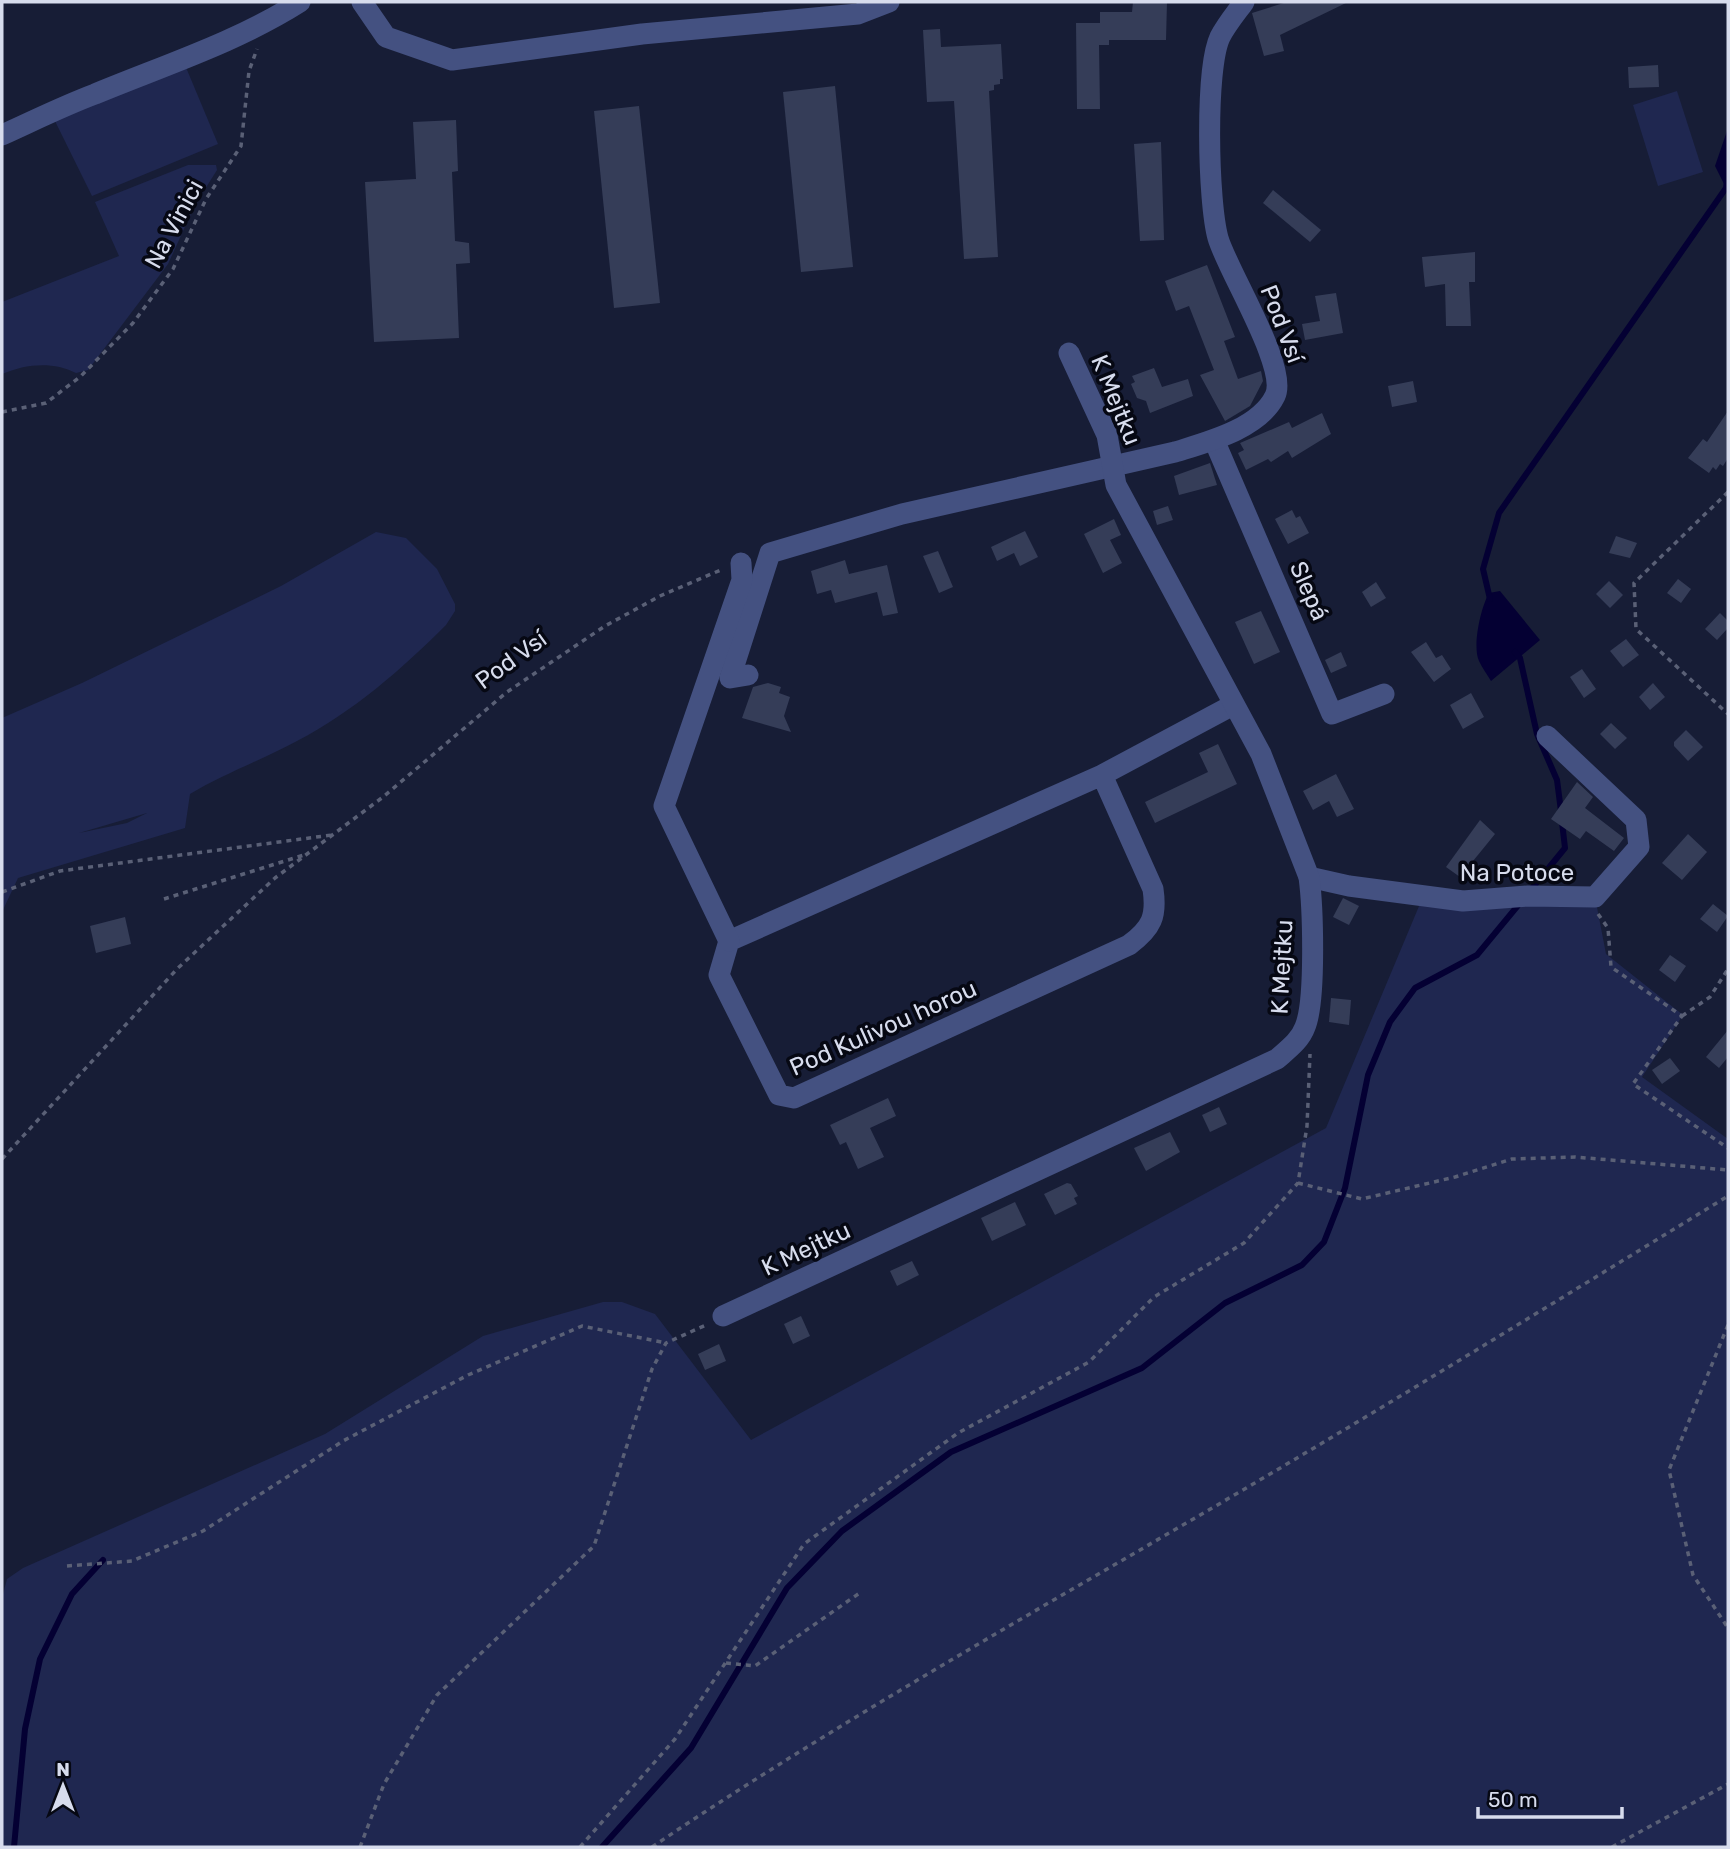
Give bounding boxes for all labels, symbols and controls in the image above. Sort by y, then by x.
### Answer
street label: Na Vinici [139,175,209,273]
street label: Pod Vsí [1254,281,1310,368]
street label: K Mejtku [1085,351,1147,449]
street label: Slepá [1284,557,1334,625]
street label: Pod Vsí [470,624,553,695]
street label: Na Potoce [1460,859,1574,887]
street label: K Mejtku [1266,919,1298,1015]
street label: Pod Kulivou horou [785,974,981,1082]
street label: K Mejtku [757,1216,855,1282]
north arrow [28,1751,98,1821]
text: N [56,1758,70,1781]
scale bar [1478,1776,1622,1820]
text: 50 m [1488,1787,1538,1812]

